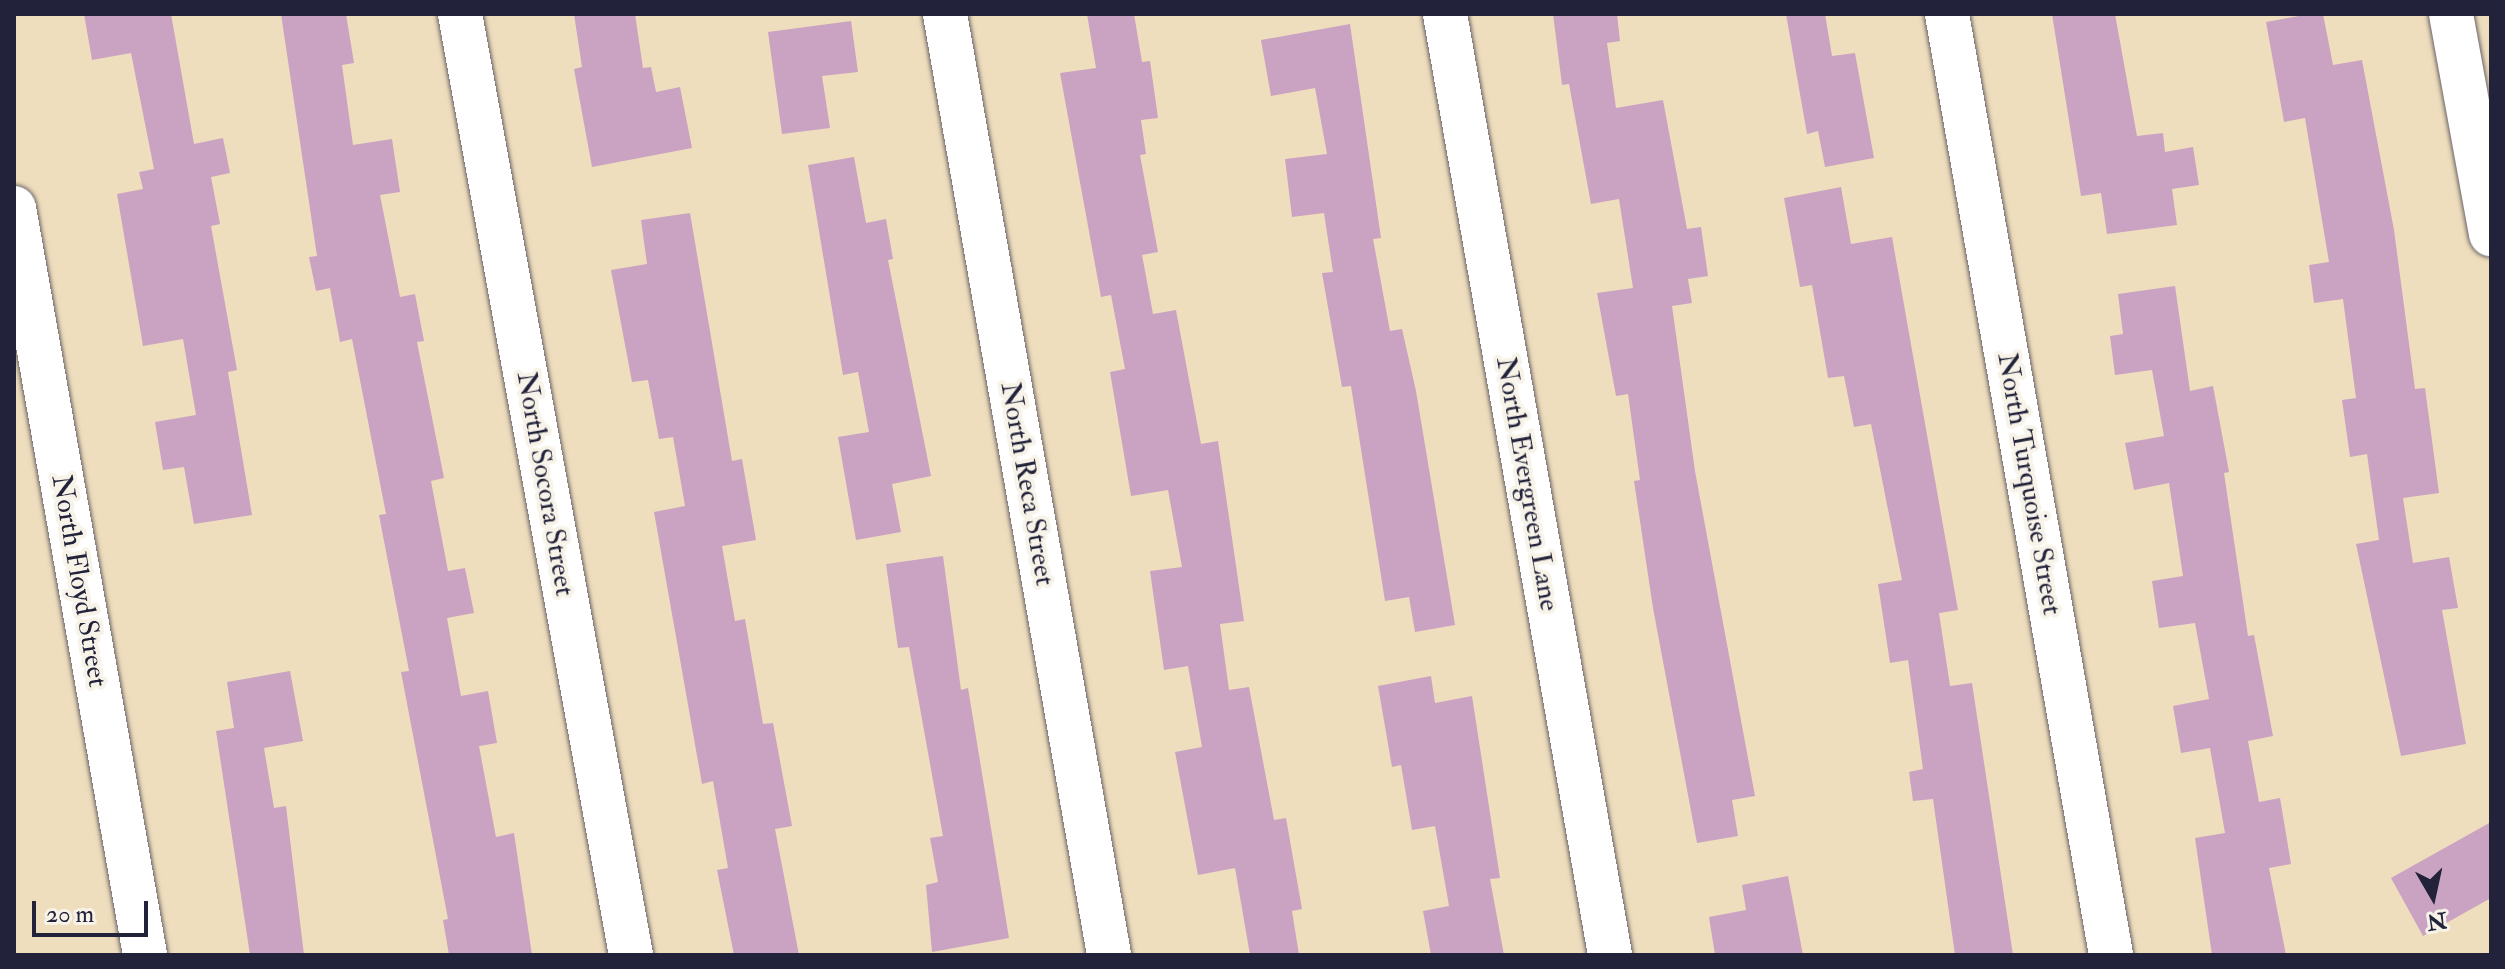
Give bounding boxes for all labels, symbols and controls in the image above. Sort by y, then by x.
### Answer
street label: North Turquoise Street [1989,350,2069,618]
street label: North Evergreen Lane [1488,354,1566,614]
street label: North Socora Street [509,369,581,599]
street label: North Reca Street [993,380,1061,588]
street label: North Floyd Street [44,472,114,690]
north arrow [2393,857,2473,937]
scale bar [36,885,152,935]
text: 20 m [46,899,94,930]
text: N [2425,905,2449,936]

